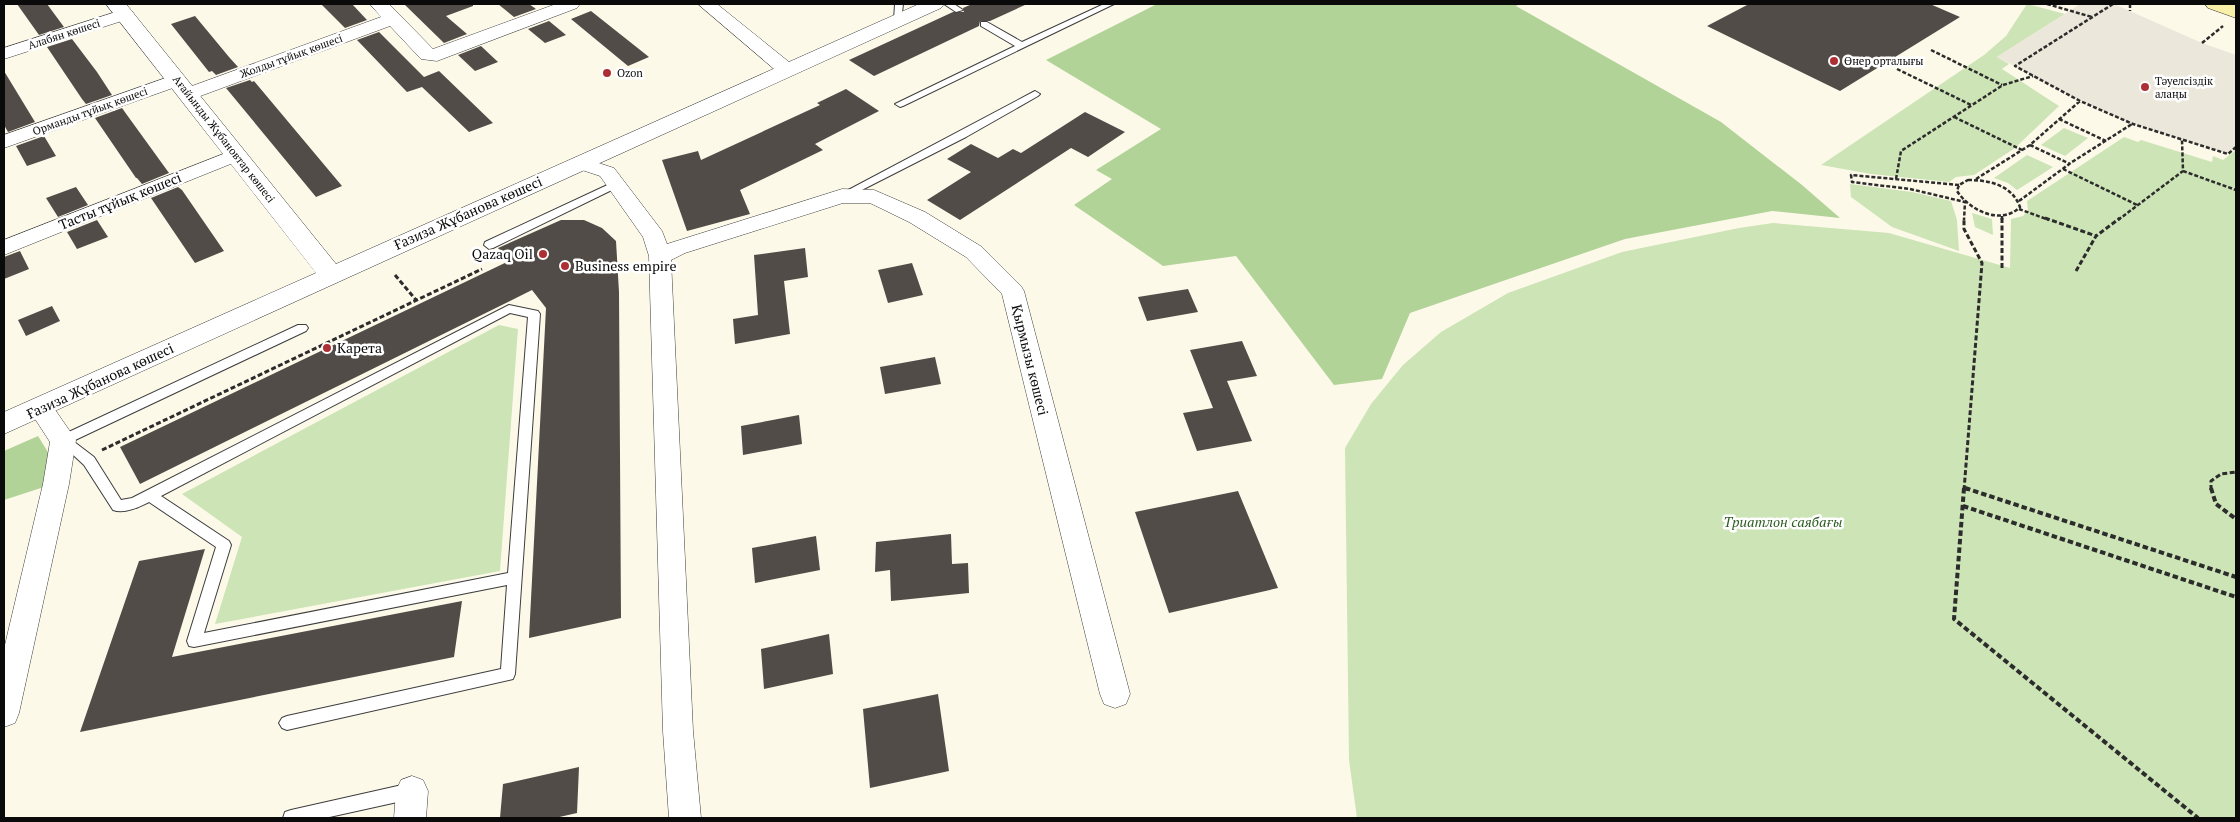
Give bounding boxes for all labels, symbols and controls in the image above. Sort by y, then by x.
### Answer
street label: Алабян көшесі [26,16,102,52]
street label: Жолды тұйық көшесі [238,31,344,81]
place label: Өнер орталығы [1844,54,1924,68]
marker: Өнер орталығы [1828,55,1840,67]
place label: Ozon [617,66,643,80]
marker: Ozon [601,67,613,79]
street label: Ағайынды Жұбановтар көшесі [170,73,278,205]
place label: Тәуелсіздік алаңы [2155,74,2213,101]
marker: Тәуелсіздік алаңы [2139,81,2151,93]
street label: Орманды тұйық көшесі [31,84,149,138]
street label: Тасты тұйық көшесі [56,167,184,234]
street label: Ғазиза Жұбанова көшесі [391,171,545,254]
place label: Qazaq Oil [472,244,533,263]
marker: Qazaq Oil [537,248,549,260]
place label: Business empire [575,256,677,275]
marker: Business empire [559,260,571,272]
street label: Қырмызы көшесі [1008,302,1053,417]
street label: Ғазиза Жұбанова көшесі [23,338,176,423]
place label: Карета [337,338,382,357]
marker: Карета [321,342,333,354]
park label: Триатлон саябағы [1724,512,1842,531]

